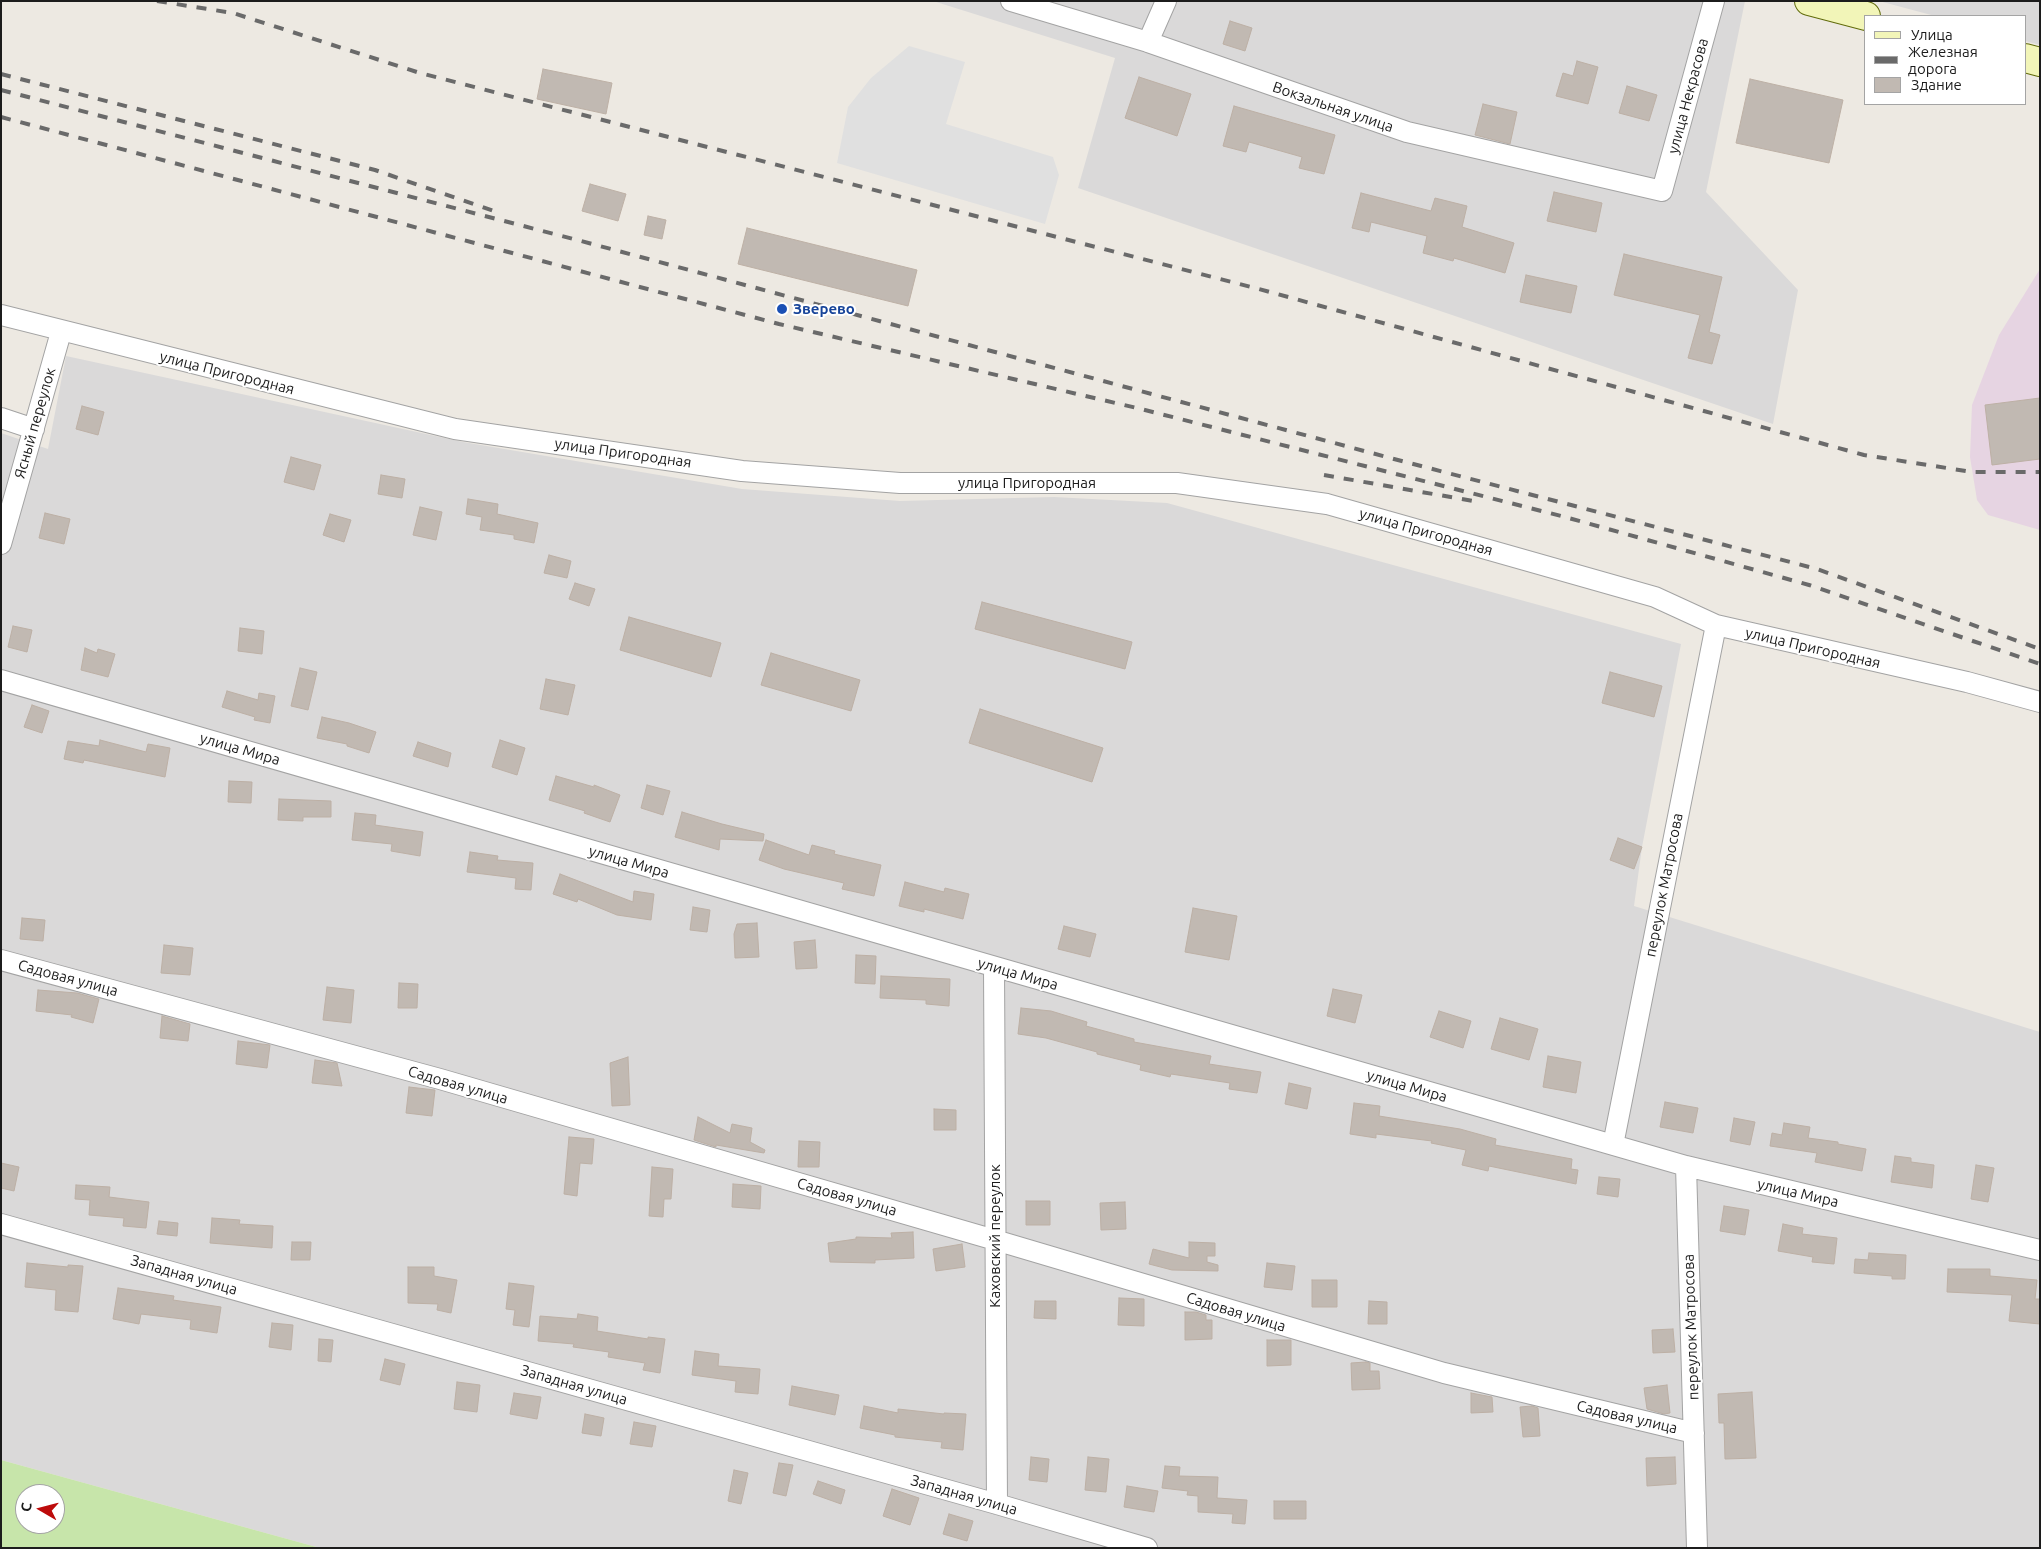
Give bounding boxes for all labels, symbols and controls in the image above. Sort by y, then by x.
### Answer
legend [1864,15,2026,105]
text: Улица [1911,26,1953,43]
street label: улица Некрасова [1664,36,1712,156]
text: Железная дорога [1908,43,1978,77]
text: Здание [1911,76,1962,93]
street label: Вокзальная улица [1270,78,1396,136]
place label: Зверево [793,300,855,318]
marker: Зверево [775,302,789,316]
street label: улица Пригородная [158,348,296,398]
street label: Ясный переулок [11,365,59,481]
street label: улица Пригородная [553,434,693,472]
street label: улица Пригородная [958,474,1096,492]
street label: улица Пригородная [1357,504,1495,560]
street label: улица Пригородная [1744,624,1882,672]
street label: улица Мира [198,729,282,769]
street label: переулок Матросова [1641,811,1687,959]
street label: улица Мира [587,842,671,882]
street label: улица Мира [976,954,1060,994]
street label: Садовая улица [16,956,120,1000]
street label: Садовая улица [406,1062,510,1108]
street label: улица Мира [1365,1066,1449,1106]
street label: Каховский переулок [986,1164,1004,1308]
street label: Садовая улица [795,1174,899,1220]
street label: улица Мира [1756,1175,1840,1211]
street label: Западная улица [129,1251,239,1299]
street label: переулок Матросова [1679,1254,1703,1400]
street label: Садовая улица [1184,1288,1288,1336]
street label: Западная улица [519,1361,629,1409]
street label: Садовая улица [1575,1397,1679,1437]
street label: Западная улица [909,1471,1019,1519]
north arrow [15,1484,65,1534]
text: С [18,1502,35,1513]

